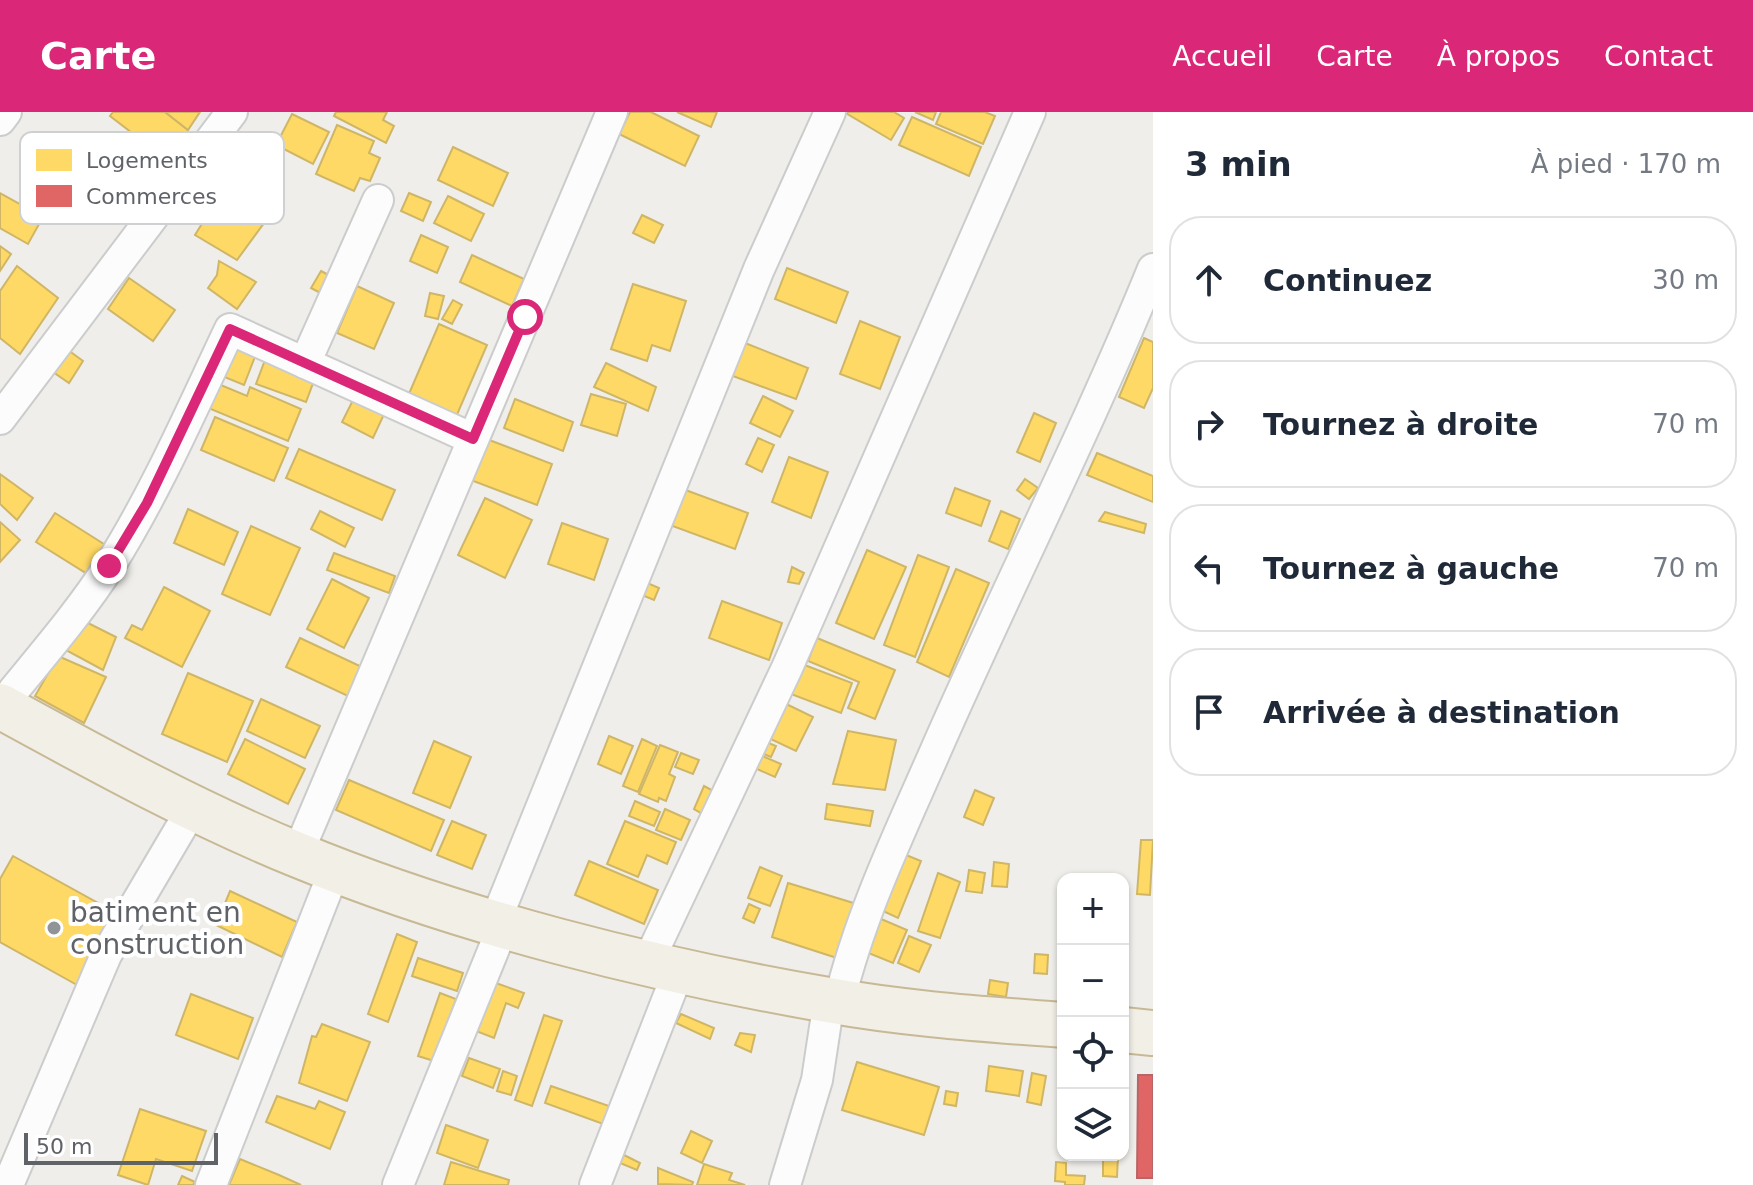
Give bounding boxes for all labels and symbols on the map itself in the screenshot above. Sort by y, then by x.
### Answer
legend [20,132,284,224]
text: Logements [86,148,208,173]
text: Commerces [86,184,217,209]
route start [507,299,543,335]
route end [91,548,127,584]
place label: batiment en construction [70,896,244,961]
marker: batiment en construction [45,919,63,937]
scale bar [24,1129,218,1165]

